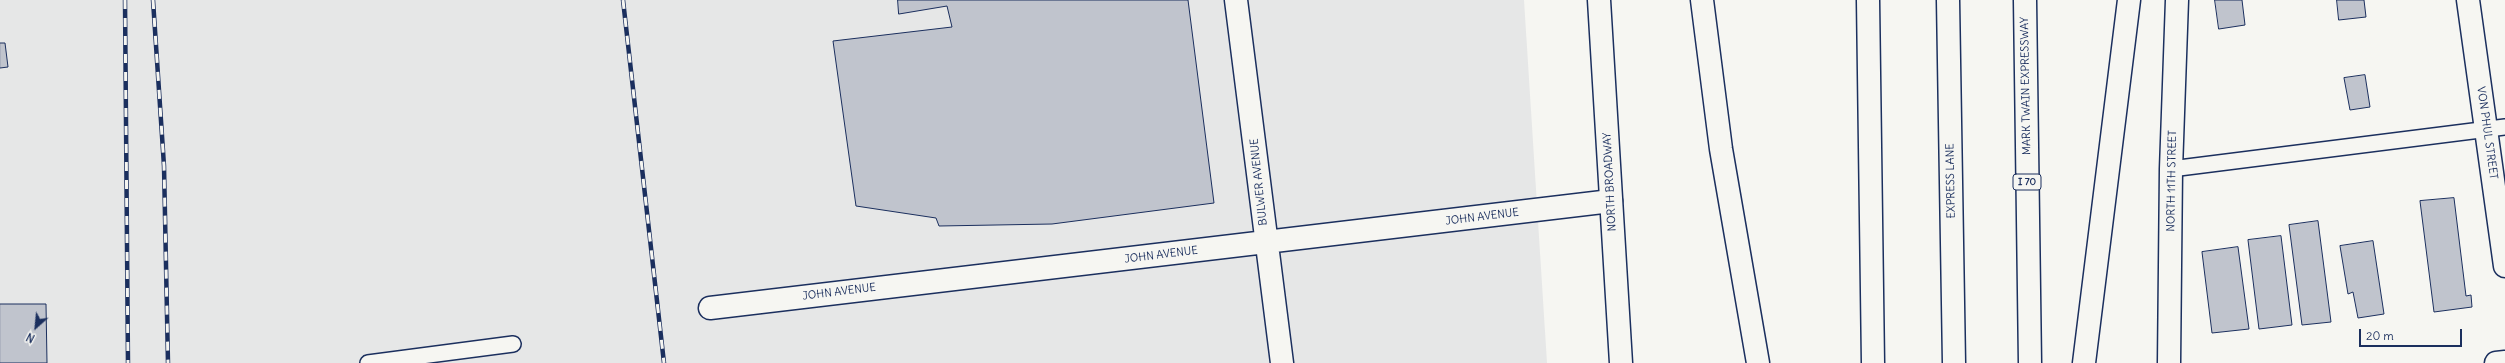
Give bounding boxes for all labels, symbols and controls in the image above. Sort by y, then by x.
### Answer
street label: MARK TWAIN EXPRESSWAY [2018,17,2034,155]
street label: VON PHUL STREET [2474,86,2500,180]
street label: NORTH 11TH STREET [2165,130,2179,232]
street label: NORTH BROADWAY [1601,132,1619,232]
street label: BULWER AVENUE [1248,138,1270,226]
street label: EXPRESS LANE [1944,143,1958,219]
road number: I 70 [2013,174,2041,190]
street label: JOHN AVENUE [1444,206,1520,228]
street label: JOHN AVENUE [1123,244,1199,266]
street label: JOHN AVENUE [801,281,877,303]
north arrow [16,307,56,347]
scale bar [2361,321,2464,347]
text: 20 m [2366,328,2394,343]
text: N [24,330,37,346]

